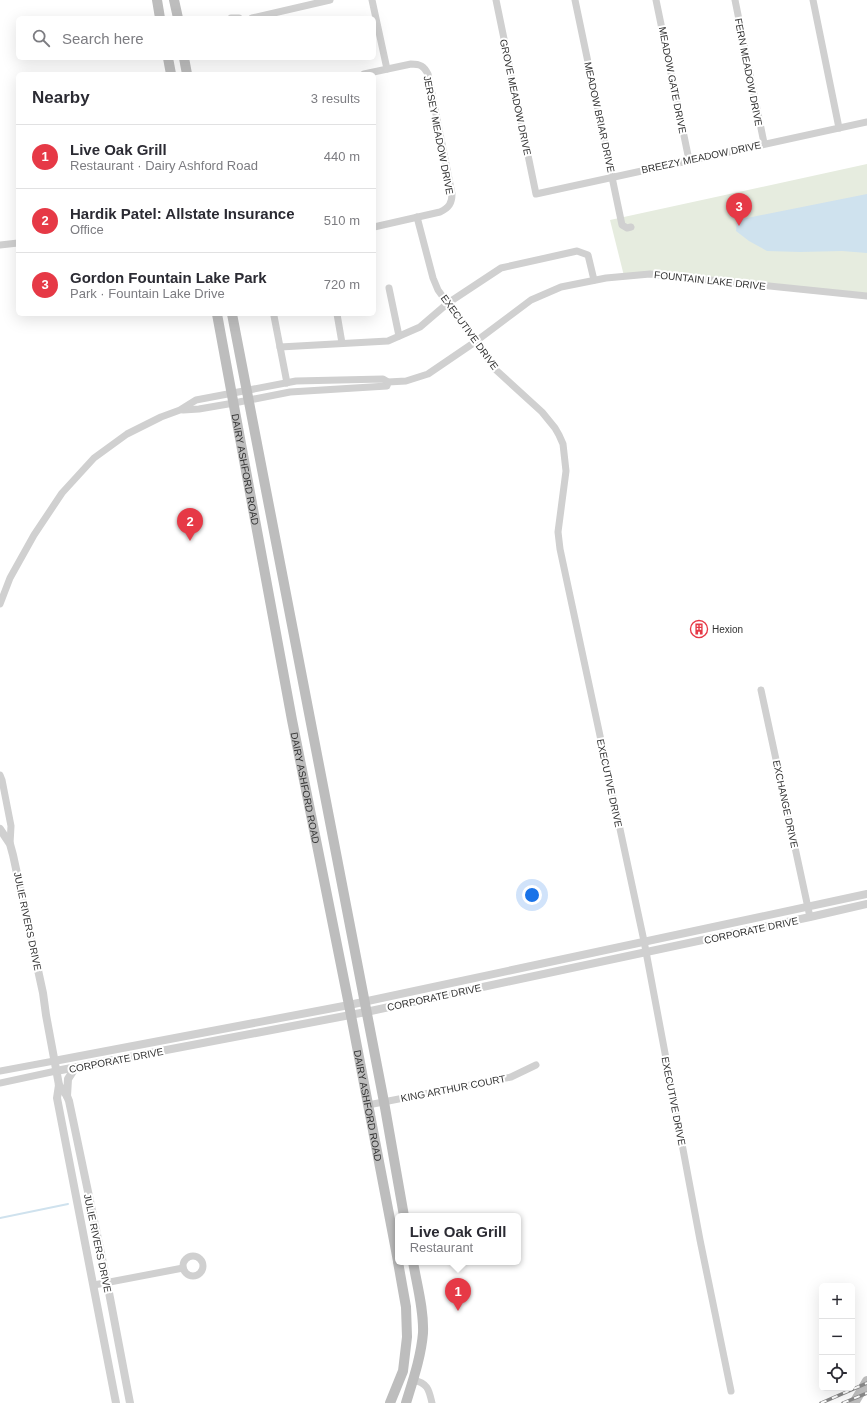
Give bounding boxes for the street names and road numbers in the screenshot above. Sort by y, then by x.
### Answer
street label: FERN MEADOW DRIVE [733,17,764,127]
street label: MEADOW GATE DRIVE [657,26,688,135]
street label: GROVE MEADOW DRIVE [498,38,533,156]
street label: MEADOW BRIAR DRIVE [582,61,617,174]
street label: JERSEY MEADOW DRIVE [422,75,456,196]
street label: BREEZY MEADOW DRIVE [640,139,762,176]
street label: FOUNTAIN LAKE DRIVE [654,269,767,292]
street label: EXECUTIVE DRIVE [439,293,501,372]
street label: DAIRY ASHFORD ROAD [230,413,261,526]
street label: DAIRY ASHFORD ROAD [289,731,322,844]
street label: EXECUTIVE DRIVE [595,738,624,829]
street label: EXCHANGE DRIVE [771,759,800,849]
street label: JULIE RIVERS DRIVE [12,871,43,972]
street label: CORPORATE DRIVE [703,915,799,946]
street label: CORPORATE DRIVE [386,982,482,1013]
street label: CORPORATE DRIVE [68,1046,165,1075]
street label: DAIRY ASHFORD ROAD [352,1049,384,1162]
street label: EXECUTIVE DRIVE [660,1056,688,1147]
street label: KING ARTHUR COURT [400,1073,506,1104]
street label: JULIE RIVERS DRIVE [82,1193,113,1294]

